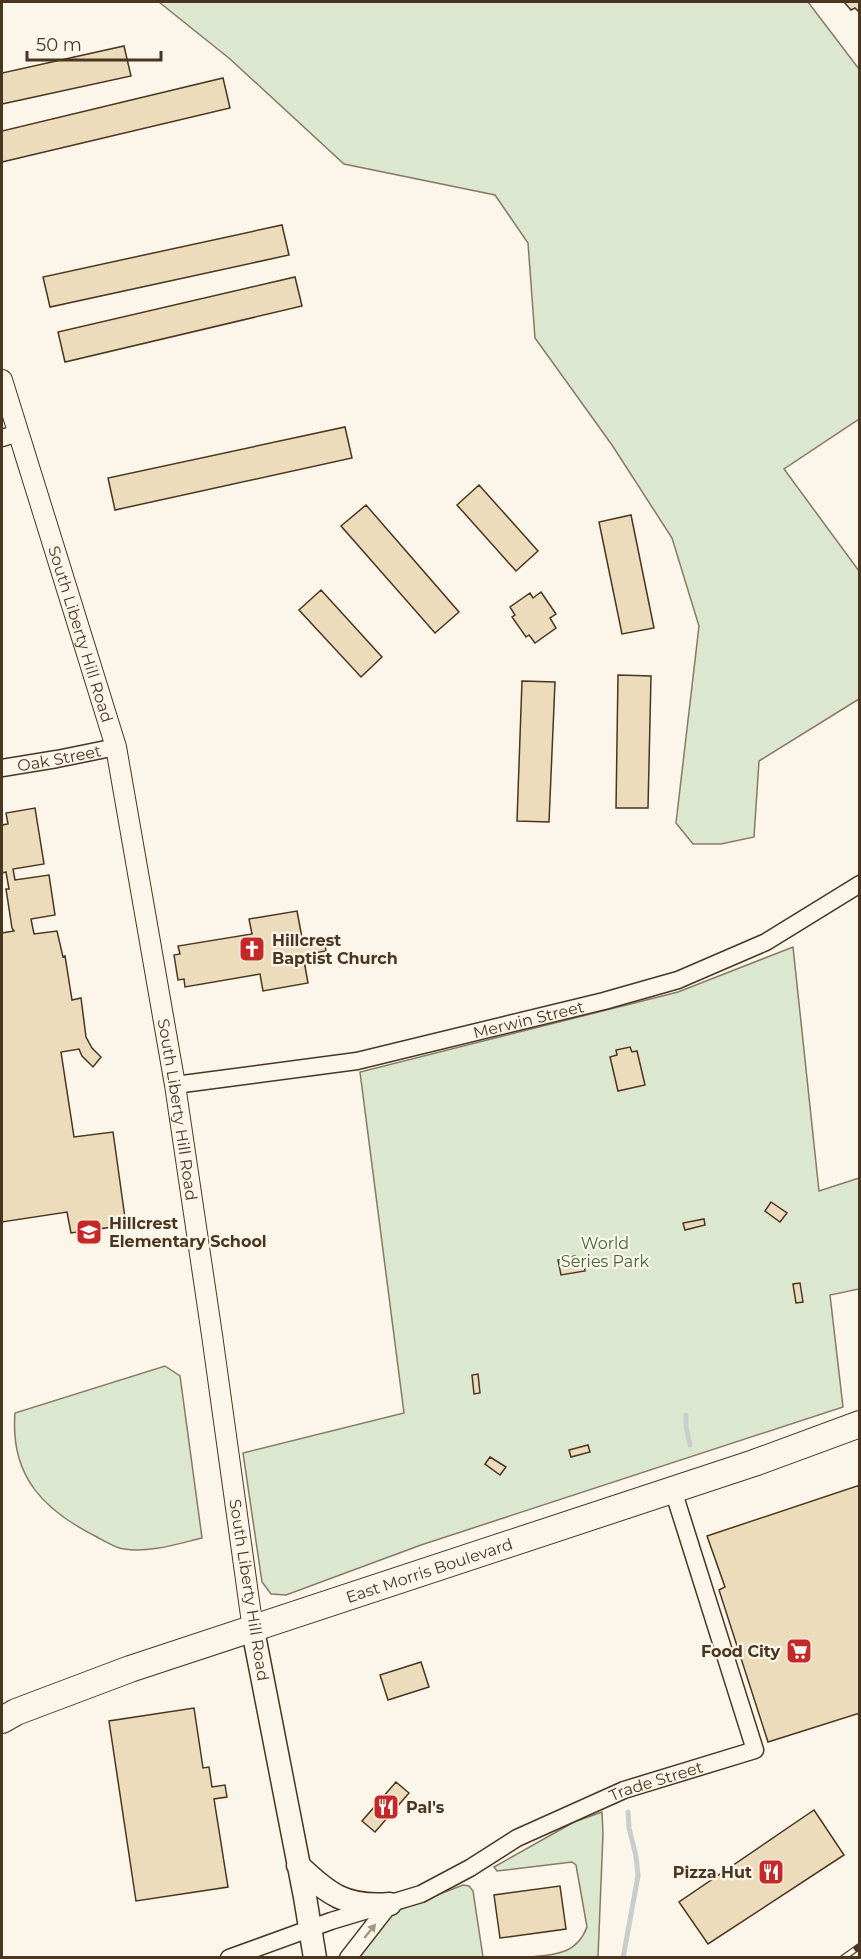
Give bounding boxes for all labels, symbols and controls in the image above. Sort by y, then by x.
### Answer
scale bar [27,24,160,62]
text: 50 m [36,34,82,56]
street label: South Liberty Hill Road [45,543,117,725]
street label: Oak Street [16,741,103,775]
place label: Hillcrest Baptist Church [272,931,398,968]
church icon: Hillcrest Baptist Church [237,934,267,964]
street label: Merwin Street [471,997,586,1042]
street label: South Liberty Hill Road [154,1017,201,1202]
place label: Hillcrest Elementary School [109,1214,267,1251]
school or university icon: Hillcrest Elementary School [74,1217,104,1247]
park label: World Series Park [561,1234,650,1271]
street label: South Liberty Hill Road [225,1498,273,1682]
street label: East Morris Boulevard [343,1534,515,1607]
supermarket icon: Food City [784,1636,814,1666]
place label: Food City [701,1642,780,1661]
street label: Trade Street [606,1757,705,1805]
restaurant icon: Pal's [371,1792,401,1822]
place label: Pal's [406,1798,445,1817]
restaurant icon: Pizza Hut [756,1857,786,1887]
place label: Pizza Hut [673,1863,752,1882]
one-way arrow [363,1923,376,1939]

